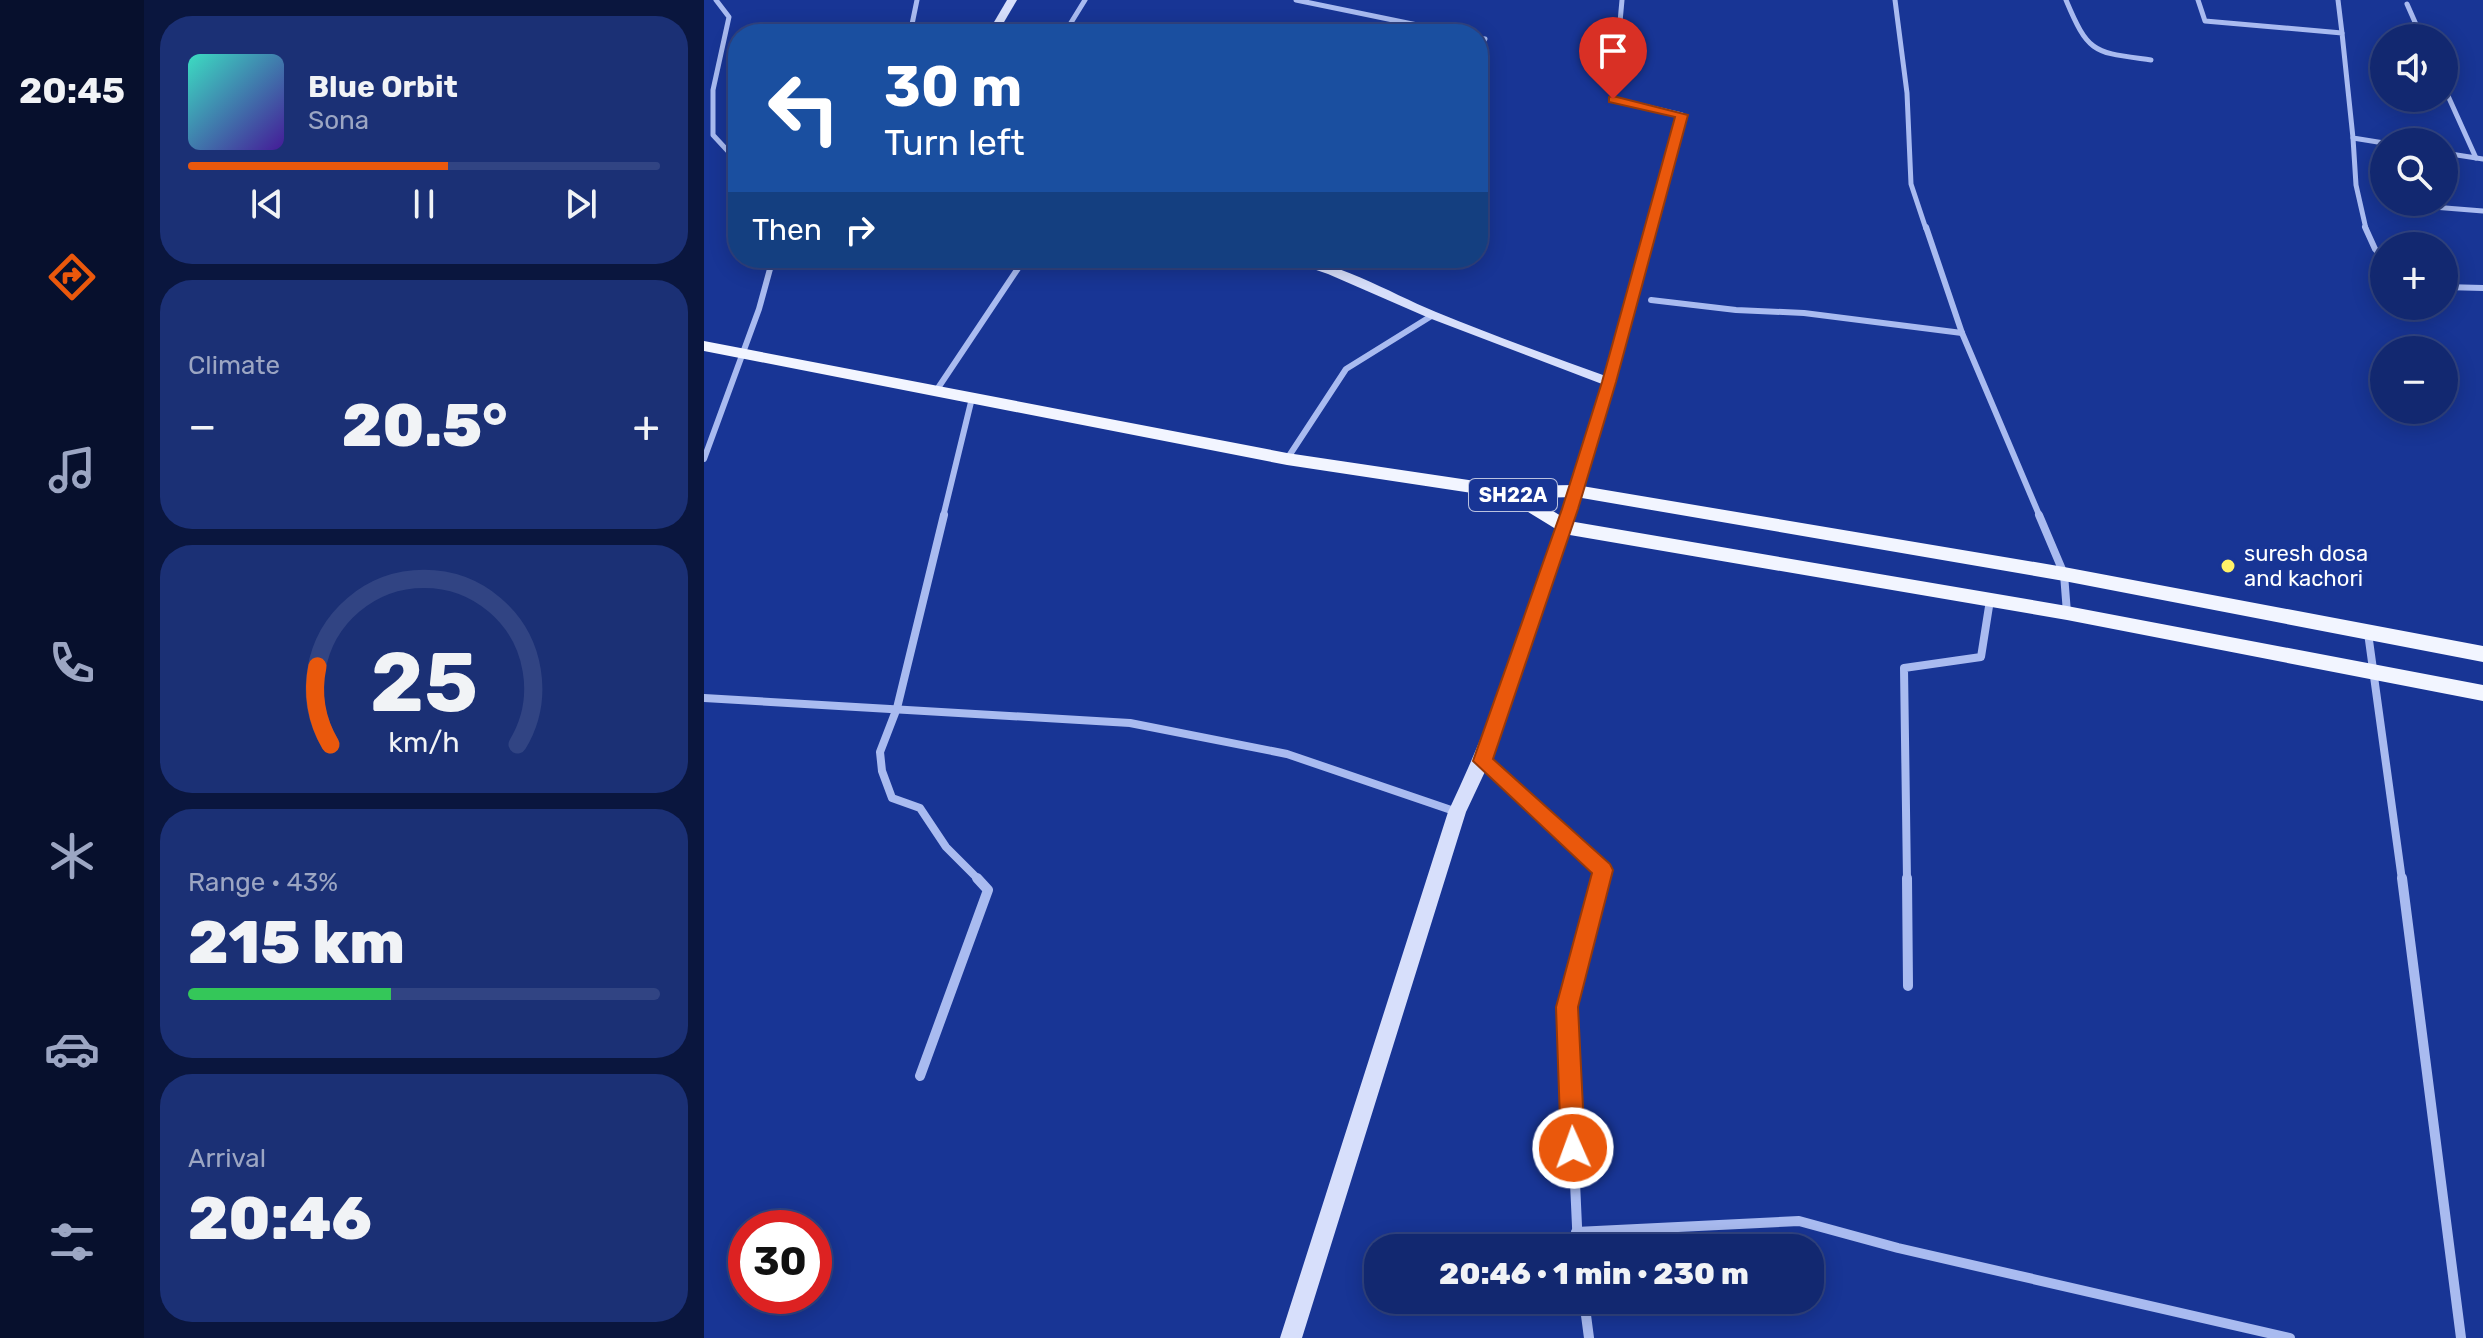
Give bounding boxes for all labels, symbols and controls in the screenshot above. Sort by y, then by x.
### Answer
pin [1579,17,1647,99]
map controls [2370,24,2458,424]
button: sound [2370,24,2458,112]
icon: arrive [1591,29,1635,73]
text: 30 m [884,54,1022,120]
icon: left [752,56,856,160]
text: 20:45 [19,69,125,112]
text: Blue Orbit [308,69,458,105]
text: Sona [308,105,369,136]
text: Turn left [884,121,1025,164]
button: search [2370,128,2458,216]
icon: previous [245,182,289,226]
icon: pause [402,182,446,226]
icon: next [559,182,603,226]
icon: right [838,208,882,252]
text: Then [752,212,822,248]
button: + [2370,232,2458,320]
icon: directions [44,249,100,305]
button: − [2370,336,2458,424]
text: Climate [188,350,280,381]
text: 20.5° [342,390,507,461]
text: − [188,400,217,452]
text: + [633,400,660,452]
icon: music [44,442,100,498]
road number: SH22A [1469,479,1557,511]
place label: suresh dosa and kachori [2244,540,2368,592]
marker: suresh dosa and kachori [2219,557,2237,575]
text: 25 [370,633,478,732]
icon: phone [44,635,100,691]
text: km/h [388,725,460,759]
icon: climate [44,828,100,884]
text: Range · 43% [188,867,338,898]
text: 215 km [188,907,405,978]
icon: car [44,1021,100,1077]
position arrow [1531,1106,1615,1190]
text: Arrival [188,1143,266,1174]
text: 20:46 [188,1183,372,1254]
speed limit sign: 30 [728,1210,832,1314]
icon: filters [44,1214,100,1270]
text: 20:46 · 1 min · 230 m [1439,1256,1749,1292]

